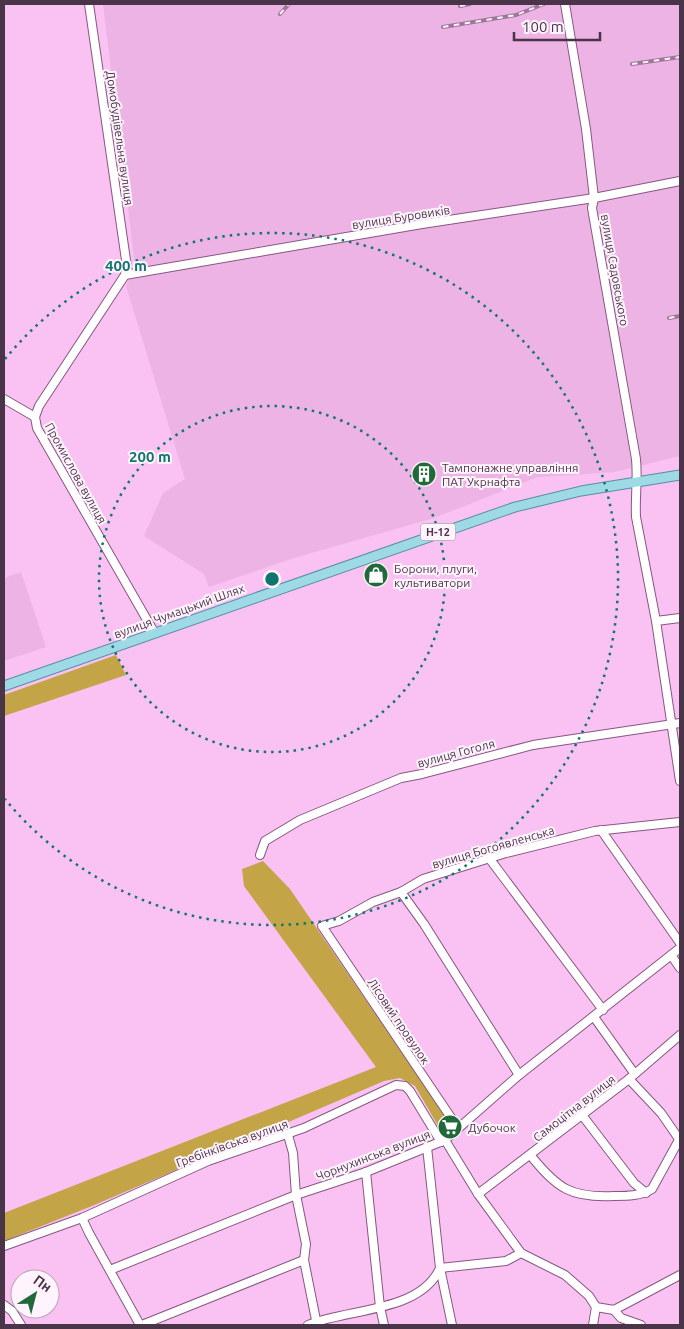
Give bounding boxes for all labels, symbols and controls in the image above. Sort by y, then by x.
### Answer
scale bar [514,10,600,42]
text: 100 m [522,18,564,35]
street label: Домобудівельна вулиця [104,70,136,206]
street label: вулиця Буровиків [351,203,451,231]
street label: вулиця Садовського [599,213,631,327]
text: 400 m [105,257,147,274]
street label: Промислова вулиця [43,420,109,526]
text: 200 m [129,448,171,465]
building icon: Тампонажне управління ПАТ Укрнафта [411,461,437,487]
place label: Тампонажне управління ПАТ Укрнафта [442,461,578,488]
road number: Н-12 [420,524,456,540]
shop icon: Борони, плуги, культиватори [363,562,389,588]
place label: Борони, плуги, культиватори [394,562,477,589]
centre of rings [263,570,281,588]
street label: вулиця Чумацький Шлях [112,581,246,641]
street label: вулиця Гоголя [416,736,496,770]
street label: вулиця Богоявленська [430,823,556,871]
street label: Лісовий провулок [365,976,433,1066]
street label: Самоцітна вулиця [531,1072,617,1144]
supermarket icon: Дубочок [437,1114,463,1140]
street label: Гребінківська вулиця [174,1117,290,1169]
place label: Дубочок [468,1121,516,1134]
street label: Чорнухинська вулиця [314,1127,432,1183]
north arrow [10,1269,60,1319]
text: Пн [31,1272,55,1295]

